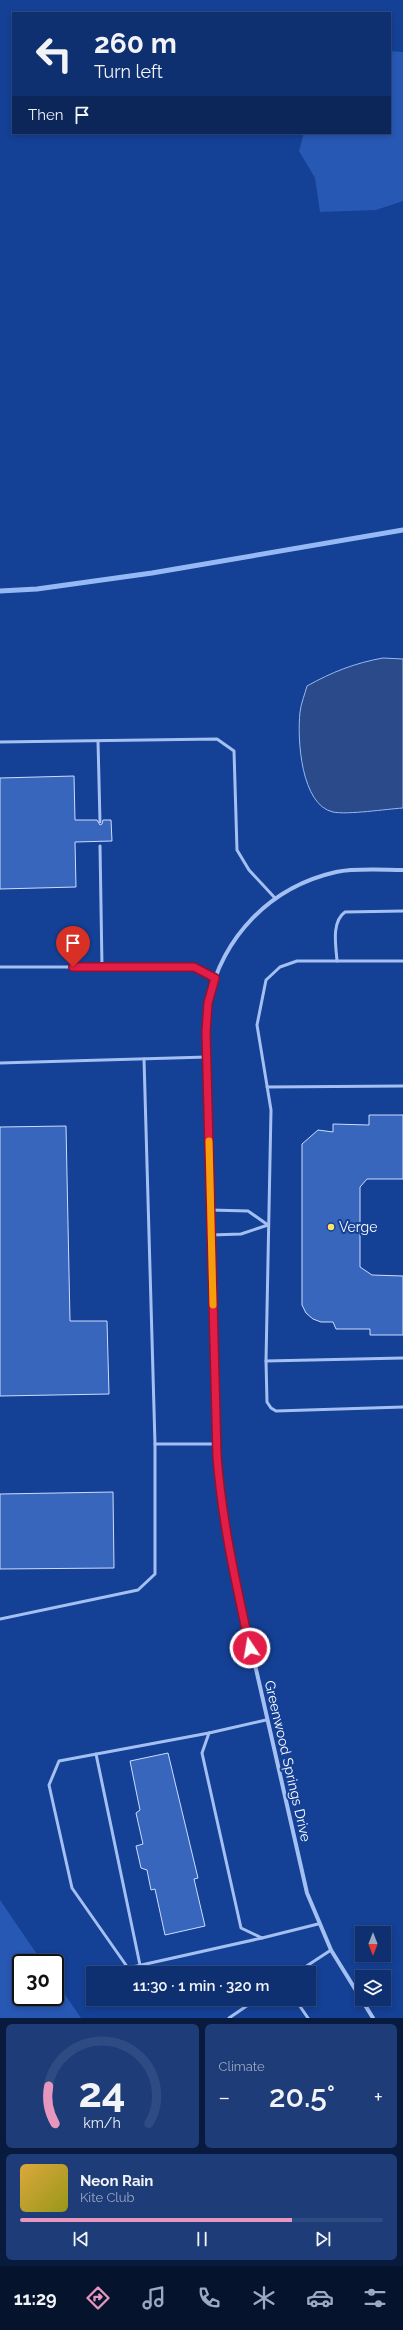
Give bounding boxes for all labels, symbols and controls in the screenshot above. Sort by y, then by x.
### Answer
text: 260 m [94,27,177,60]
icon: left [28,28,80,80]
text: Turn left [94,61,163,82]
icon: arrive [71,104,93,126]
text: Then [28,106,63,124]
pin [56,926,90,967]
icon: arrive [62,932,84,954]
place label: Verge [339,1219,377,1235]
marker: Verge [326,1222,336,1232]
position arrow [229,1627,271,1669]
street label: Greenwood Springs Drive [262,1679,314,1843]
north arrow [355,1926,391,1962]
map controls [355,1926,391,2006]
speed limit sign: 30 [12,1954,64,2006]
button: layers [355,1970,391,2006]
text: 11:30 · 1 min · 320 m [133,1977,269,1995]
text: Climate [219,2059,265,2074]
text: 24 [79,2068,126,2117]
text: 20.5° [269,2079,335,2114]
text: − [219,2084,230,2110]
text: + [374,2084,383,2110]
text: km/h [83,2115,121,2131]
text: Neon Rain [80,2172,153,2190]
text: Kite Club [80,2190,135,2205]
icon: previous [70,2228,92,2250]
icon: pause [191,2228,213,2250]
icon: next [312,2228,334,2250]
icon: directions [84,2284,112,2312]
icon: music [140,2284,168,2312]
icon: phone [195,2284,223,2312]
icon: climate [250,2284,278,2312]
icon: car [306,2284,334,2312]
icon: filters [361,2284,389,2312]
text: 11:29 [14,2288,57,2309]

